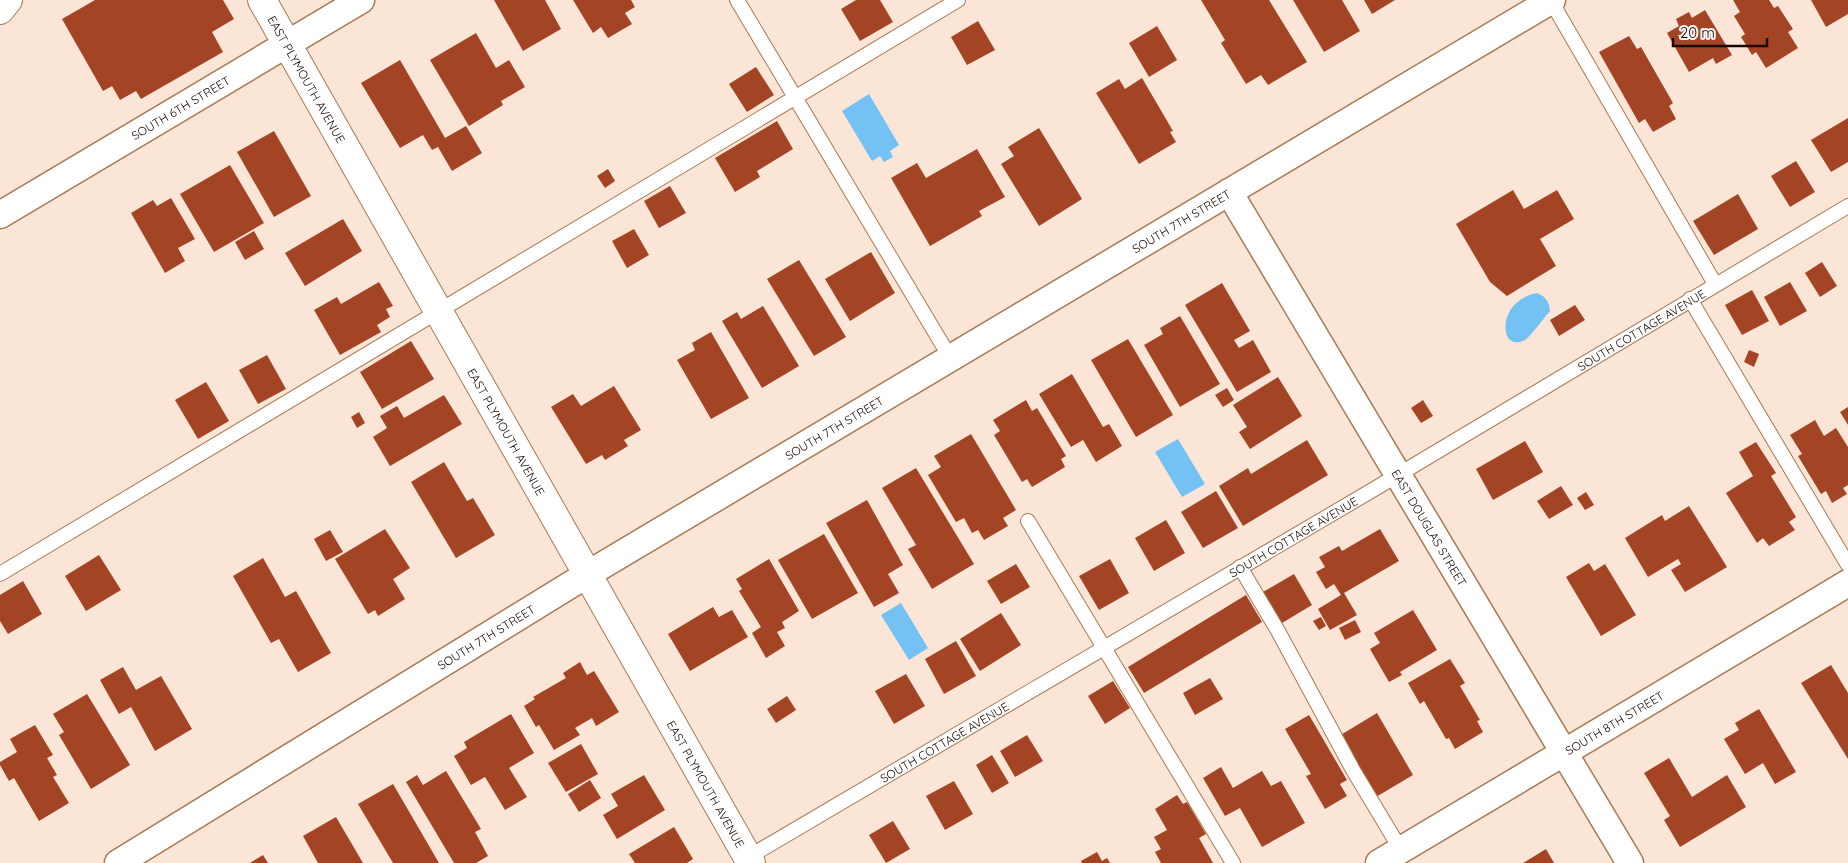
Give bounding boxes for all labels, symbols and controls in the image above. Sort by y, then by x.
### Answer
street label: EAST PLYMOUTH AVENUE [265,13,349,146]
scale bar [1673,15,1767,47]
text: 20 m [1680,23,1715,42]
street label: SOUTH 6TH STREET [128,72,232,143]
street label: SOUTH 7TH STREET [1129,186,1233,256]
street label: SOUTH COTTAGE AVENUE [1575,285,1708,374]
street label: EAST PLYMOUTH AVENUE [465,365,549,498]
street label: SOUTH 7TH STREET [782,392,886,463]
street label: EAST DOUGLAS STREET [1389,466,1470,589]
street label: SOUTH COTTAGE AVENUE [1226,493,1360,580]
street label: SOUTH 7TH STREET [434,601,538,672]
street label: SOUTH 8TH STREET [1562,687,1666,758]
street label: SOUTH COTTAGE AVENUE [877,698,1011,786]
street label: EAST PLYMOUTH AVENUE [664,718,748,850]

